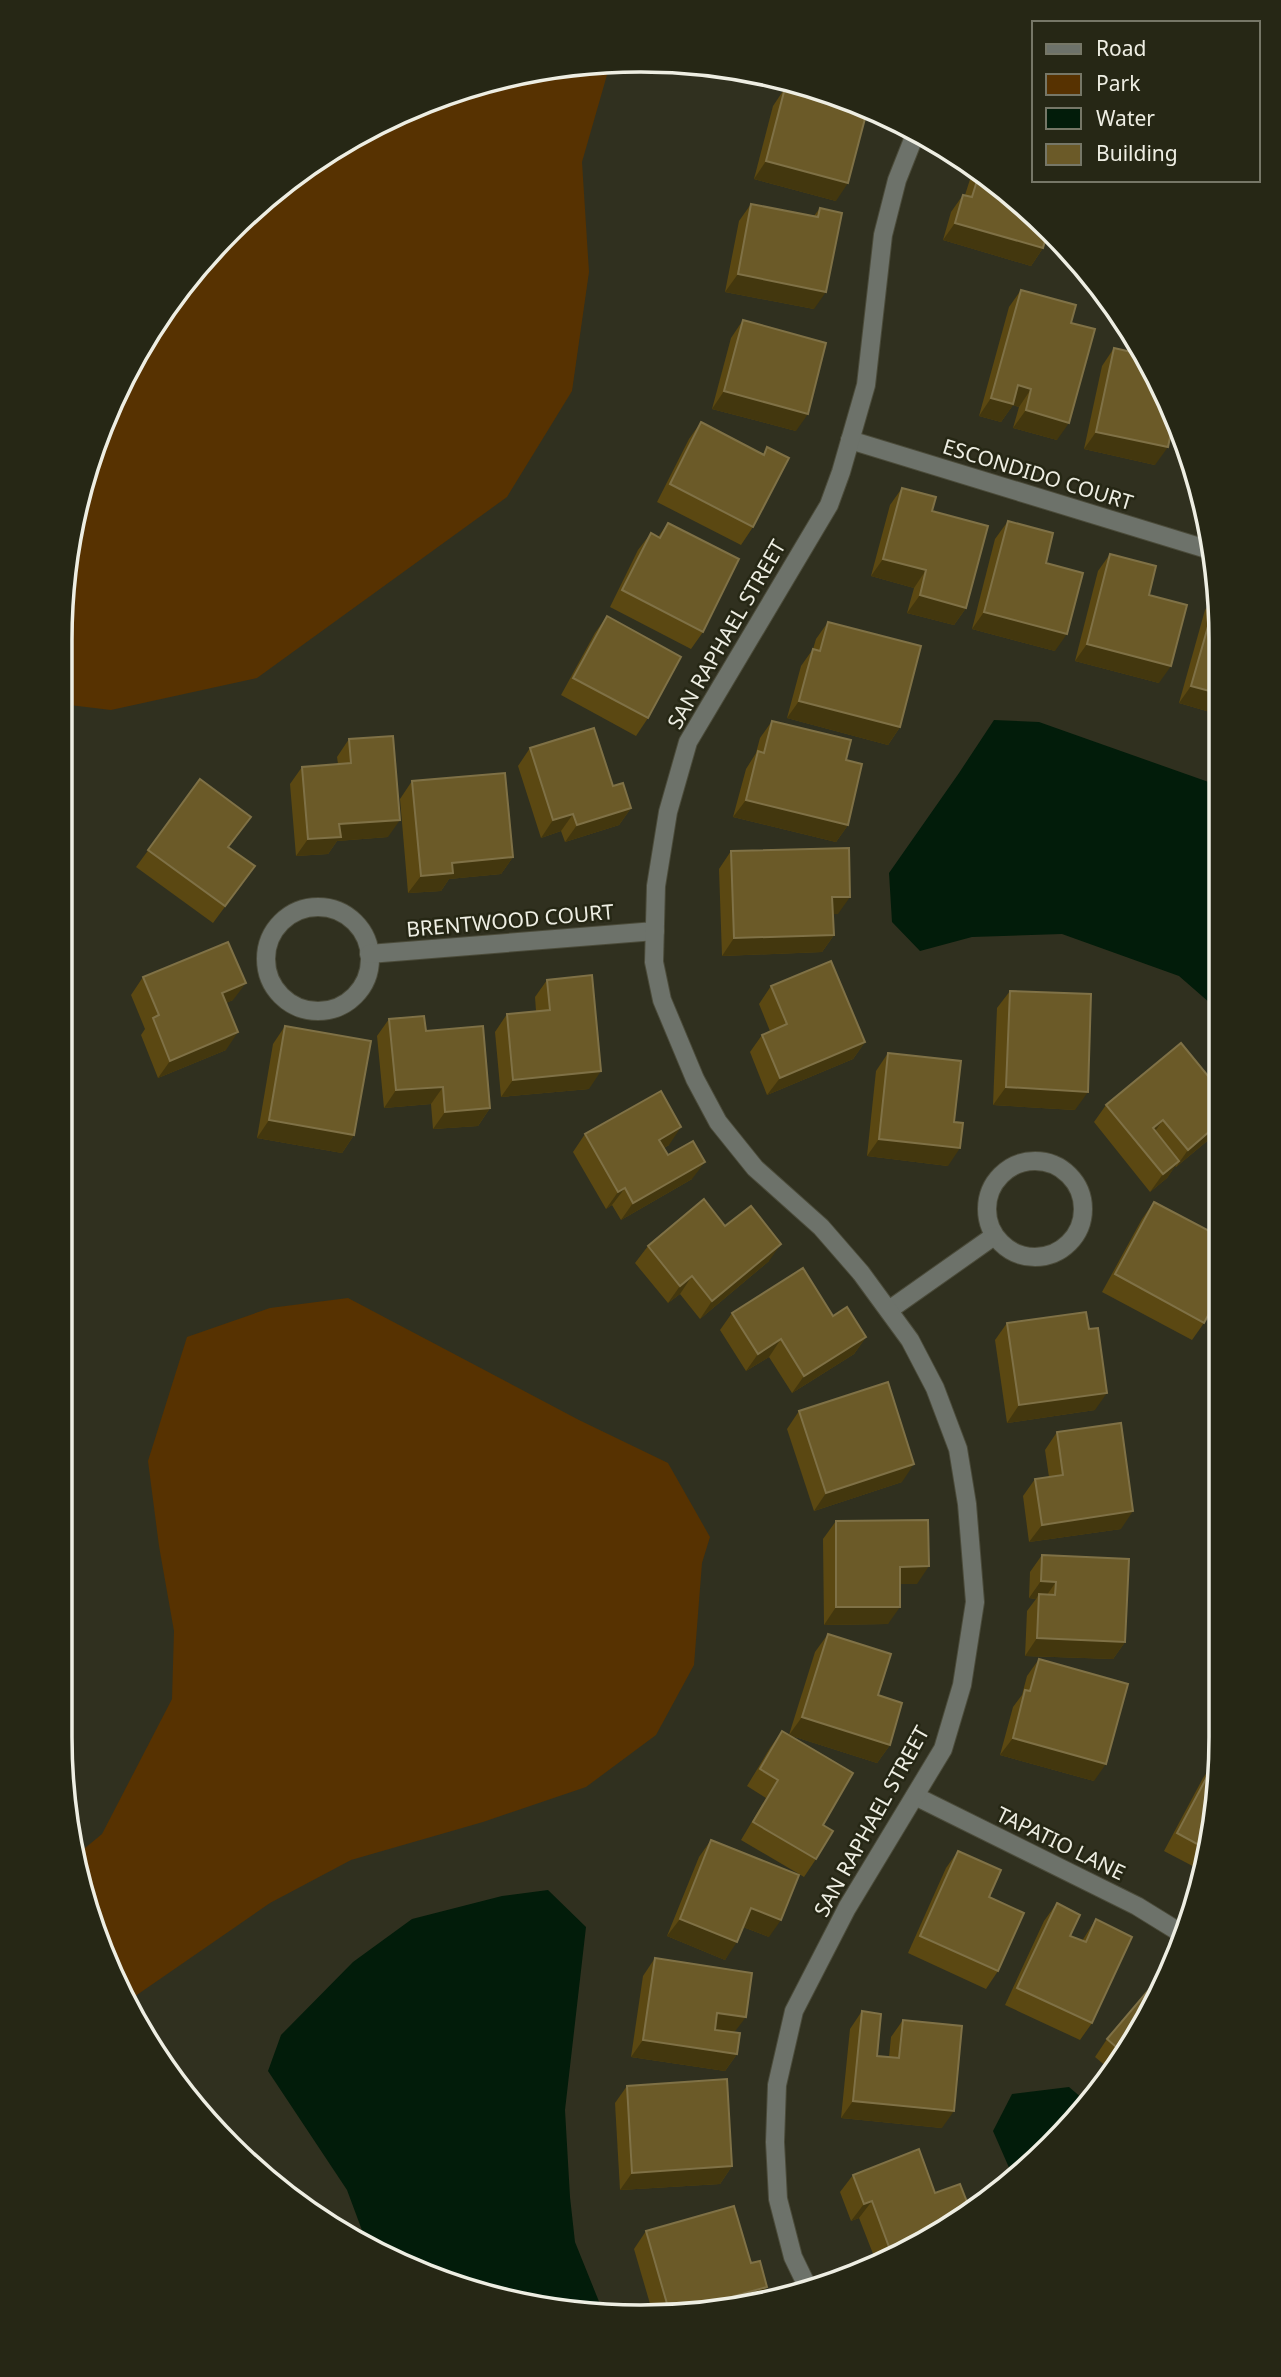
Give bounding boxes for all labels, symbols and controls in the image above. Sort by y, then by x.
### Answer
legend [1032,21,1260,182]
text: Road [1096,34,1146,62]
text: Park [1096,69,1141,97]
text: Water [1096,104,1155,132]
text: Building [1096,139,1178,167]
street label: ESCONDIDO COURT [940,432,1137,516]
street label: SAN RAPHAEL STREET [660,534,792,734]
street label: BRENTWOOD COURT [405,897,615,943]
street label: SAN RAPHAEL STREET [807,1720,935,1921]
street label: TAPATIO LANE [992,1800,1130,1886]

